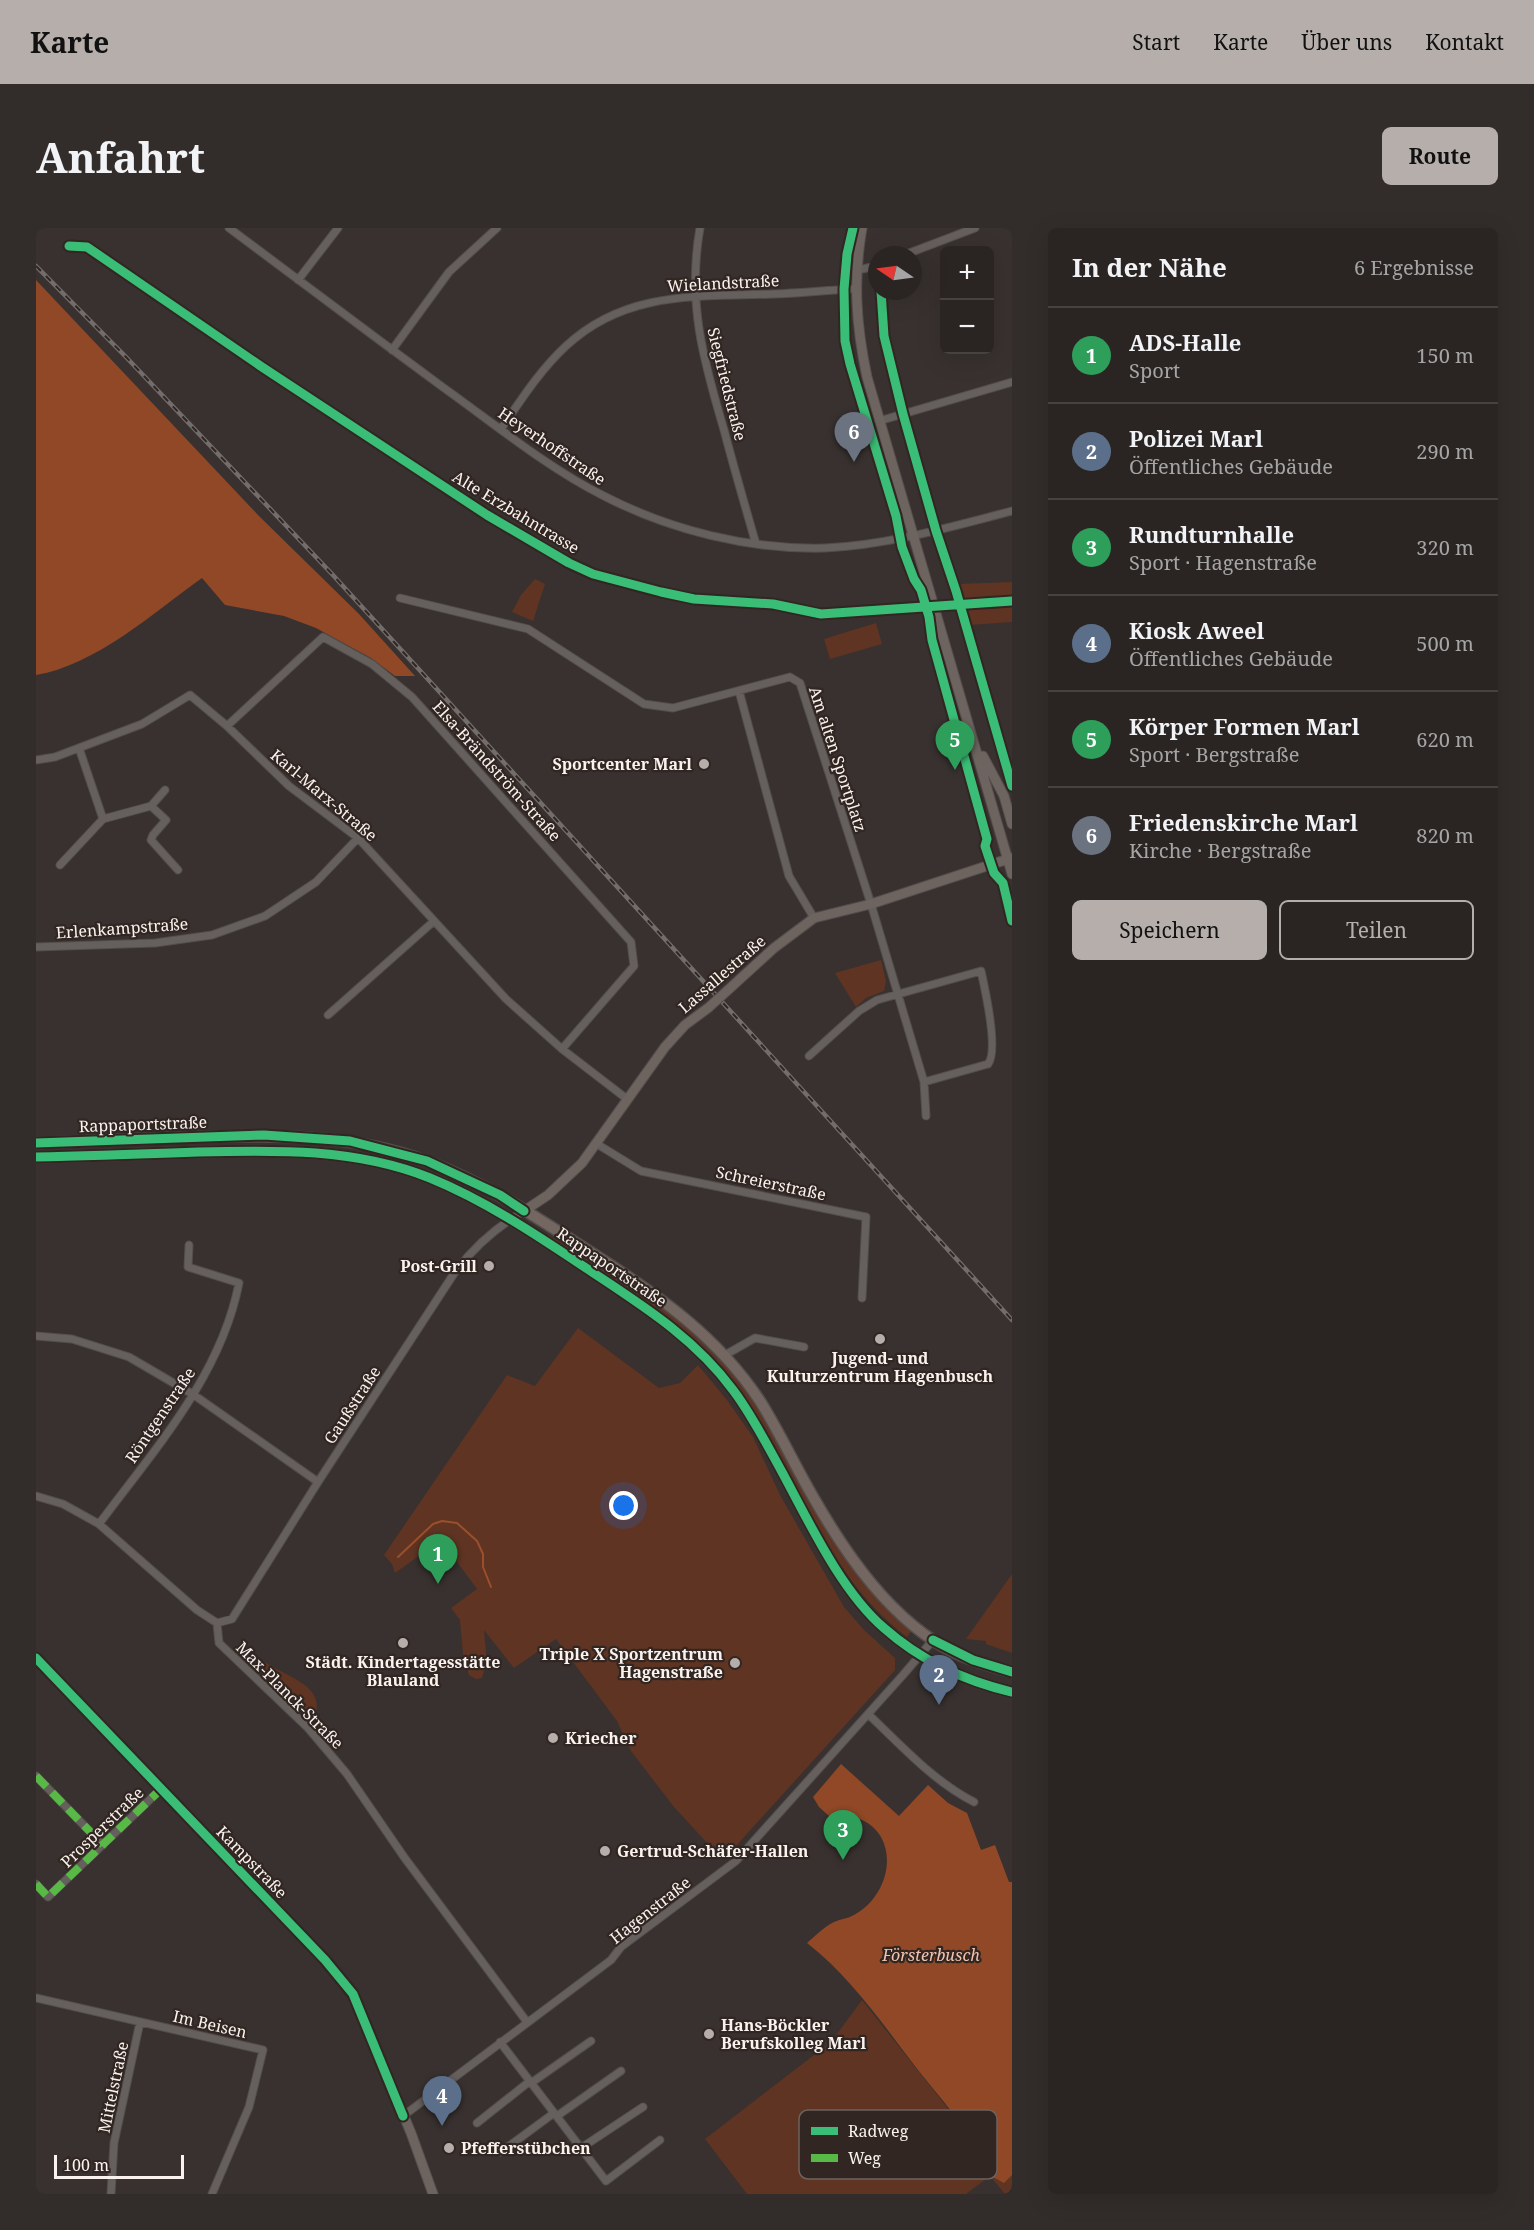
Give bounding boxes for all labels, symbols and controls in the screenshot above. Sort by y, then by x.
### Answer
text: Karte [30,23,109,61]
text: Start [1132,28,1180,56]
text: Karte [1213,28,1268,56]
text: Über uns [1301,28,1392,56]
text: Kontakt [1425,28,1504,56]
button: Route [1382,127,1498,185]
text: Anfahrt [36,128,205,185]
north arrow [868,246,922,300]
map controls [940,246,994,354]
button: + [940,246,994,300]
text: In der Nähe [1072,249,1227,285]
text: 6 Ergebnisse [1354,254,1474,281]
street label: Wielandstraße [666,269,780,297]
button: − [940,300,994,354]
street label: Siegfriedstraße [702,325,752,443]
text: ADS-Halle [1129,327,1241,357]
text: 1 [1086,342,1097,369]
text: 150 m [1416,342,1474,369]
text: Sport [1129,357,1180,384]
street label: Heyerhoffstraße [494,402,610,490]
pin: 6 [834,412,874,462]
text: Polizei Marl [1129,423,1263,453]
text: 2 [1086,438,1097,465]
text: 290 m [1416,438,1474,465]
text: Öffentliches Gebäude [1129,453,1333,480]
street label: Alte Erzbahntrasse [448,465,584,559]
text: Rundturnhalle [1129,519,1294,549]
text: 3 [1086,534,1097,561]
text: 320 m [1416,534,1474,561]
text: Sport · Hagenstraße [1129,549,1317,576]
text: Kiosk Aweel [1129,615,1264,645]
text: 4 [1086,630,1097,657]
text: 500 m [1416,630,1474,657]
text: Öffentliches Gebäude [1129,645,1333,672]
street label: Am alten Sportplatz [804,683,872,835]
street label: Elsa-Brändström-Straße [428,696,566,846]
text: Körper Formen Marl [1129,711,1360,741]
pin: 5 [936,720,974,770]
text: 5 [1086,726,1097,753]
text: 620 m [1416,726,1474,753]
text: Sport · Bergstraße [1129,741,1300,768]
street label: Karl-Marx-Straße [266,744,382,846]
place label: Sportcenter Marl [552,753,692,775]
marker: Sportcenter Marl [697,757,711,771]
text: Friedenskirche Marl [1129,807,1358,837]
text: 6 [1086,822,1097,849]
text: 820 m [1416,822,1474,849]
text: Kirche · Bergstraße [1129,837,1311,864]
button: Speichern [1072,900,1267,960]
button: Teilen [1279,900,1474,960]
street label: Erlenkampstraße [55,912,189,944]
street label: Lassallestraße [674,930,770,1018]
street label: Rappaportstraße [78,1111,208,1137]
street label: Schreierstraße [714,1161,828,1205]
street label: Rappaportstraße [553,1222,671,1312]
place label: Post-Grill [400,1255,477,1277]
marker: Post-Grill [482,1259,496,1273]
marker: Jugend- und Kulturzentrum Hagenbusch [873,1332,887,1346]
place label: Jugend- und Kulturzentrum Hagenbusch [767,1347,993,1387]
street label: Gaußstraße [319,1362,385,1448]
street label: Röntgenstraße [120,1363,200,1467]
your location [609,1491,638,1520]
pin: 1 [418,1534,458,1584]
street label: Max-Planck-Straße [231,1636,349,1754]
marker: Städt. Kindertagesstätte Blauland [396,1636,410,1650]
place label: Triple X Sportzentrum Hagenstraße [540,1643,723,1683]
place label: Städt. Kindertagesstätte Blauland [306,1651,500,1691]
marker: Triple X Sportzentrum Hagenstraße [728,1656,742,1670]
pin: 2 [920,1656,958,1705]
place label: Kriecher [565,1727,637,1749]
marker: Kriecher [546,1731,560,1745]
street label: Prosperstraße [56,1782,148,1872]
pin: 3 [824,1810,862,1860]
street label: Kampstraße [212,1821,292,1903]
place label: Gertrud-Schäfer-Hallen [617,1840,809,1862]
marker: Gertrud-Schäfer-Hallen [598,1844,612,1858]
street label: Hagenstraße [605,1871,695,1949]
park label: Försterbusch [881,1944,980,1966]
street label: Im Beisen [171,2005,249,2043]
place label: Hans-Böckler Berufskolleg Marl [721,2014,867,2054]
marker: Hans-Böckler Berufskolleg Marl [702,2027,716,2041]
street label: Mittelstraße [93,2039,133,2135]
pin: 4 [422,2076,462,2126]
legend [799,2110,997,2179]
text: Radweg [848,2120,909,2142]
place label: Pfefferstübchen [461,2137,591,2159]
marker: Pfefferstübchen [442,2141,456,2155]
text: Weg [848,2147,881,2169]
scale bar [54,2152,184,2180]
text: 100 m [63,2154,109,2176]

